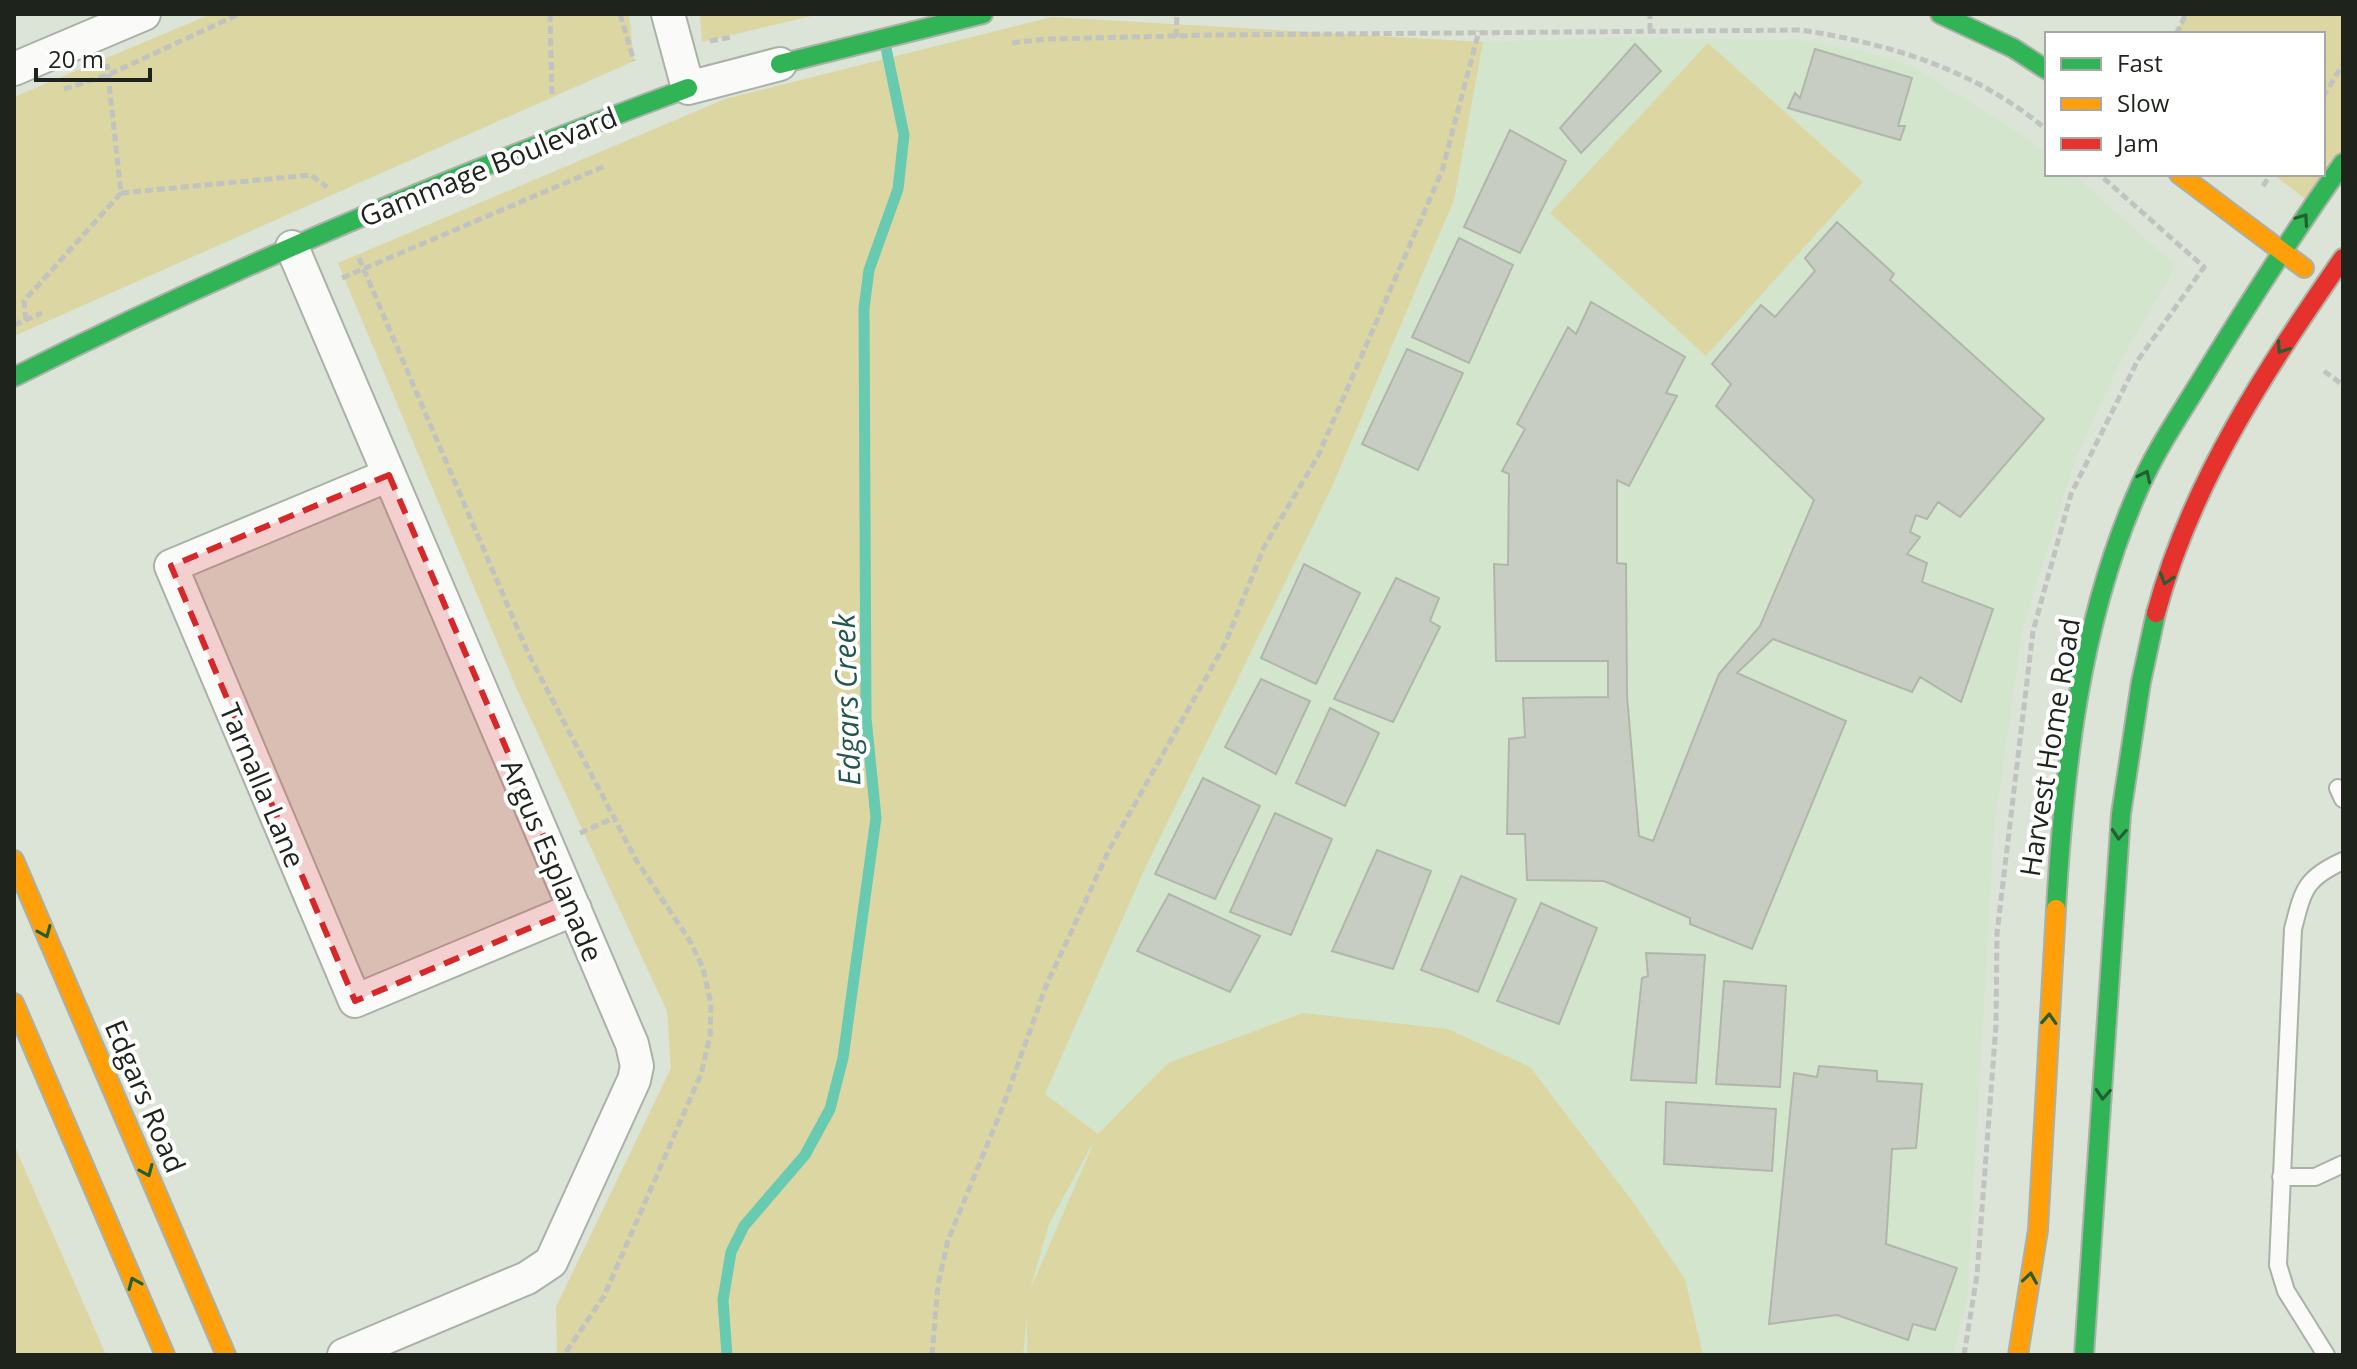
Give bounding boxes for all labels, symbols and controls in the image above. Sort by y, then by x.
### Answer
scale bar [36,32,150,82]
legend [2045,32,2325,176]
text: 20 m [48,42,104,75]
text: Fast [2117,46,2163,79]
text: Slow [2117,86,2170,119]
street label: Gammage Boulevard [354,97,622,235]
text: Jam [2115,126,2159,159]
one-way arrow [2293,214,2308,228]
one-way arrow [2277,339,2292,353]
one-way arrow [2136,470,2151,485]
one-way arrow [2159,572,2175,585]
water label: Edgars Creek [822,612,869,787]
street label: Harvest Home Road [2010,615,2088,879]
street label: Tarnalla Lane [211,697,315,873]
street label: Argus Esplanade [493,753,613,967]
one-way arrow [2111,828,2128,841]
one-way arrow [35,923,51,938]
one-way arrow [2040,1012,2057,1025]
street label: Edgars Road [97,1014,195,1178]
one-way arrow [2095,1088,2112,1101]
one-way arrow [137,1163,153,1177]
one-way arrow [2021,1271,2038,1285]
one-way arrow [128,1277,144,1291]

